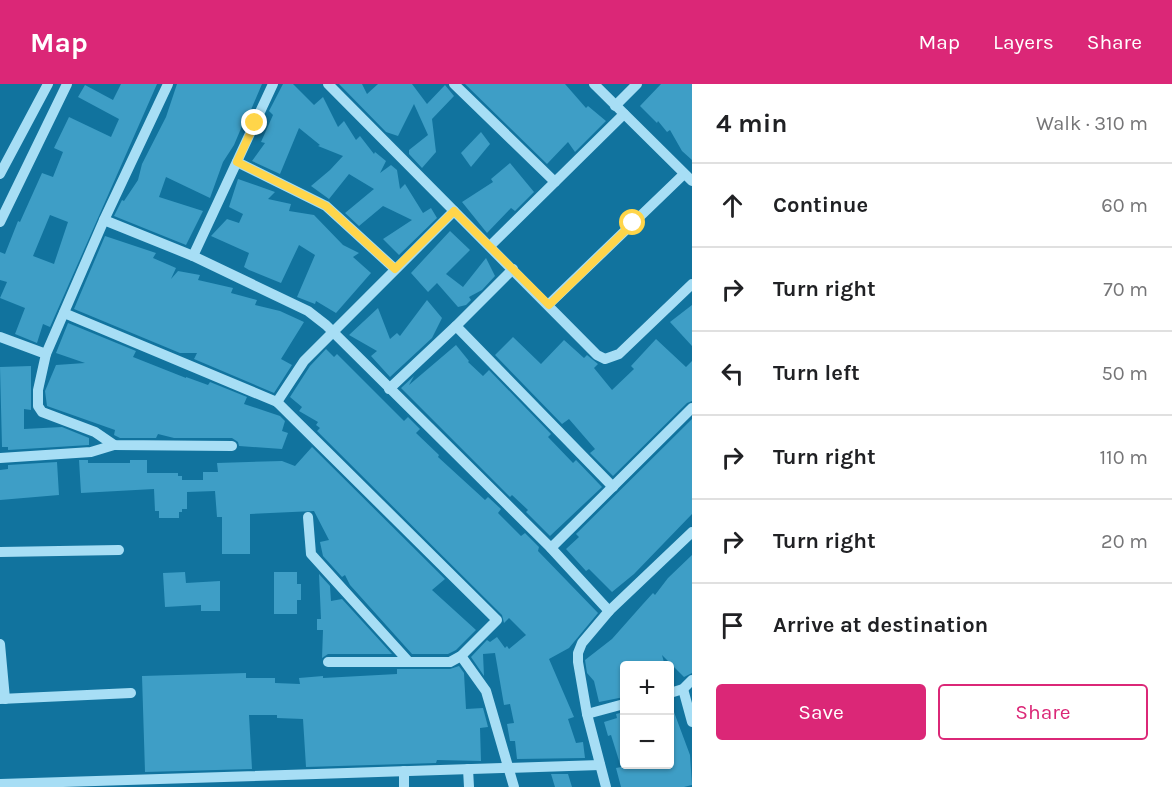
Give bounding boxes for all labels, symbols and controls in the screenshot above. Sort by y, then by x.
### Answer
text: Map [30,26,88,59]
text: Map [918,30,960,54]
text: Layers [993,30,1054,54]
text: Share [1087,30,1142,54]
text: 4 min [716,108,787,139]
route end [241,109,267,135]
text: Walk · 310 m [1036,112,1148,135]
icon: ahead [716,189,749,222]
text: Continue [773,192,868,218]
text: 60 m [1101,194,1148,217]
route start [619,209,645,235]
icon: right [716,273,749,306]
text: Turn right [773,276,876,302]
text: 70 m [1103,278,1148,301]
icon: left [716,357,749,390]
text: Turn left [773,360,860,386]
text: 50 m [1101,362,1148,385]
icon: right [716,441,749,474]
text: Turn right [773,444,876,470]
text: 110 m [1099,446,1148,469]
icon: right [716,525,749,558]
text: Turn right [773,528,876,554]
text: 20 m [1101,530,1148,553]
icon: arrive [716,609,749,642]
text: Arrive at destination [773,612,988,638]
map controls [620,661,674,769]
button: + [620,661,674,715]
button: Save [716,684,926,740]
button: Share [938,684,1148,740]
button: − [620,715,674,769]

